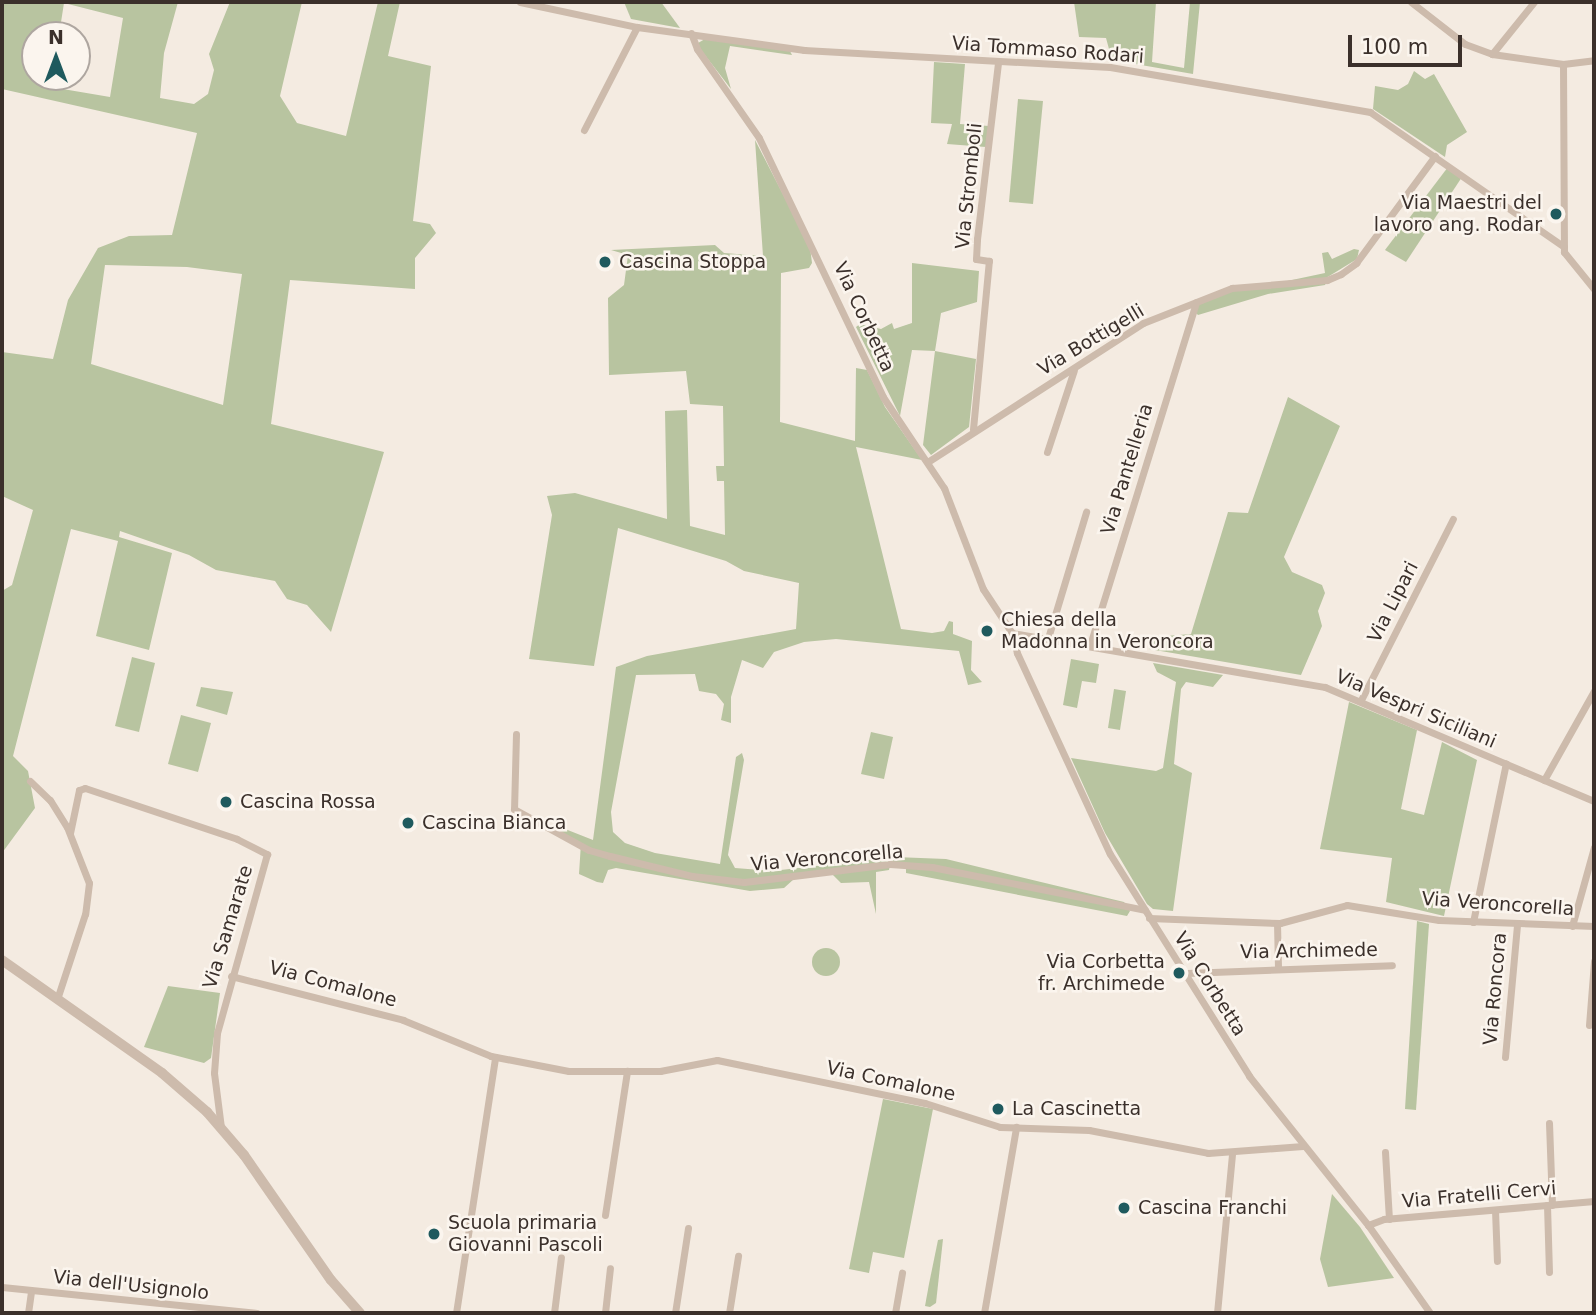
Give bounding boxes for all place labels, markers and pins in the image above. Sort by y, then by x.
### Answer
place label: Via Maestri del lavoro ang. Rodar [1374,192,1542,236]
marker: Via Maestri del lavoro ang. Rodar [1548,206,1564,222]
place label: Cascina Stoppa [619,251,766,273]
marker: Cascina Stoppa [597,254,613,270]
place label: Chiesa della Madonna in Veroncora [1001,609,1214,653]
marker: Chiesa della Madonna in Veroncora [979,623,995,639]
place label: Cascina Rossa [240,791,376,813]
marker: Cascina Rossa [218,794,234,810]
place label: Cascina Bianca [422,812,566,834]
marker: Cascina Bianca [400,815,416,831]
place label: Via Corbetta fr. Archimede [1038,951,1165,995]
marker: Via Corbetta fr. Archimede [1171,965,1187,981]
place label: La Cascinetta [1012,1098,1141,1120]
marker: La Cascinetta [990,1101,1006,1117]
place label: Cascina Franchi [1138,1197,1287,1219]
marker: Cascina Franchi [1116,1200,1132,1216]
place label: Scuola primaria Giovanni Pascoli [448,1212,603,1256]
marker: Scuola primaria Giovanni Pascoli [426,1226,442,1242]

